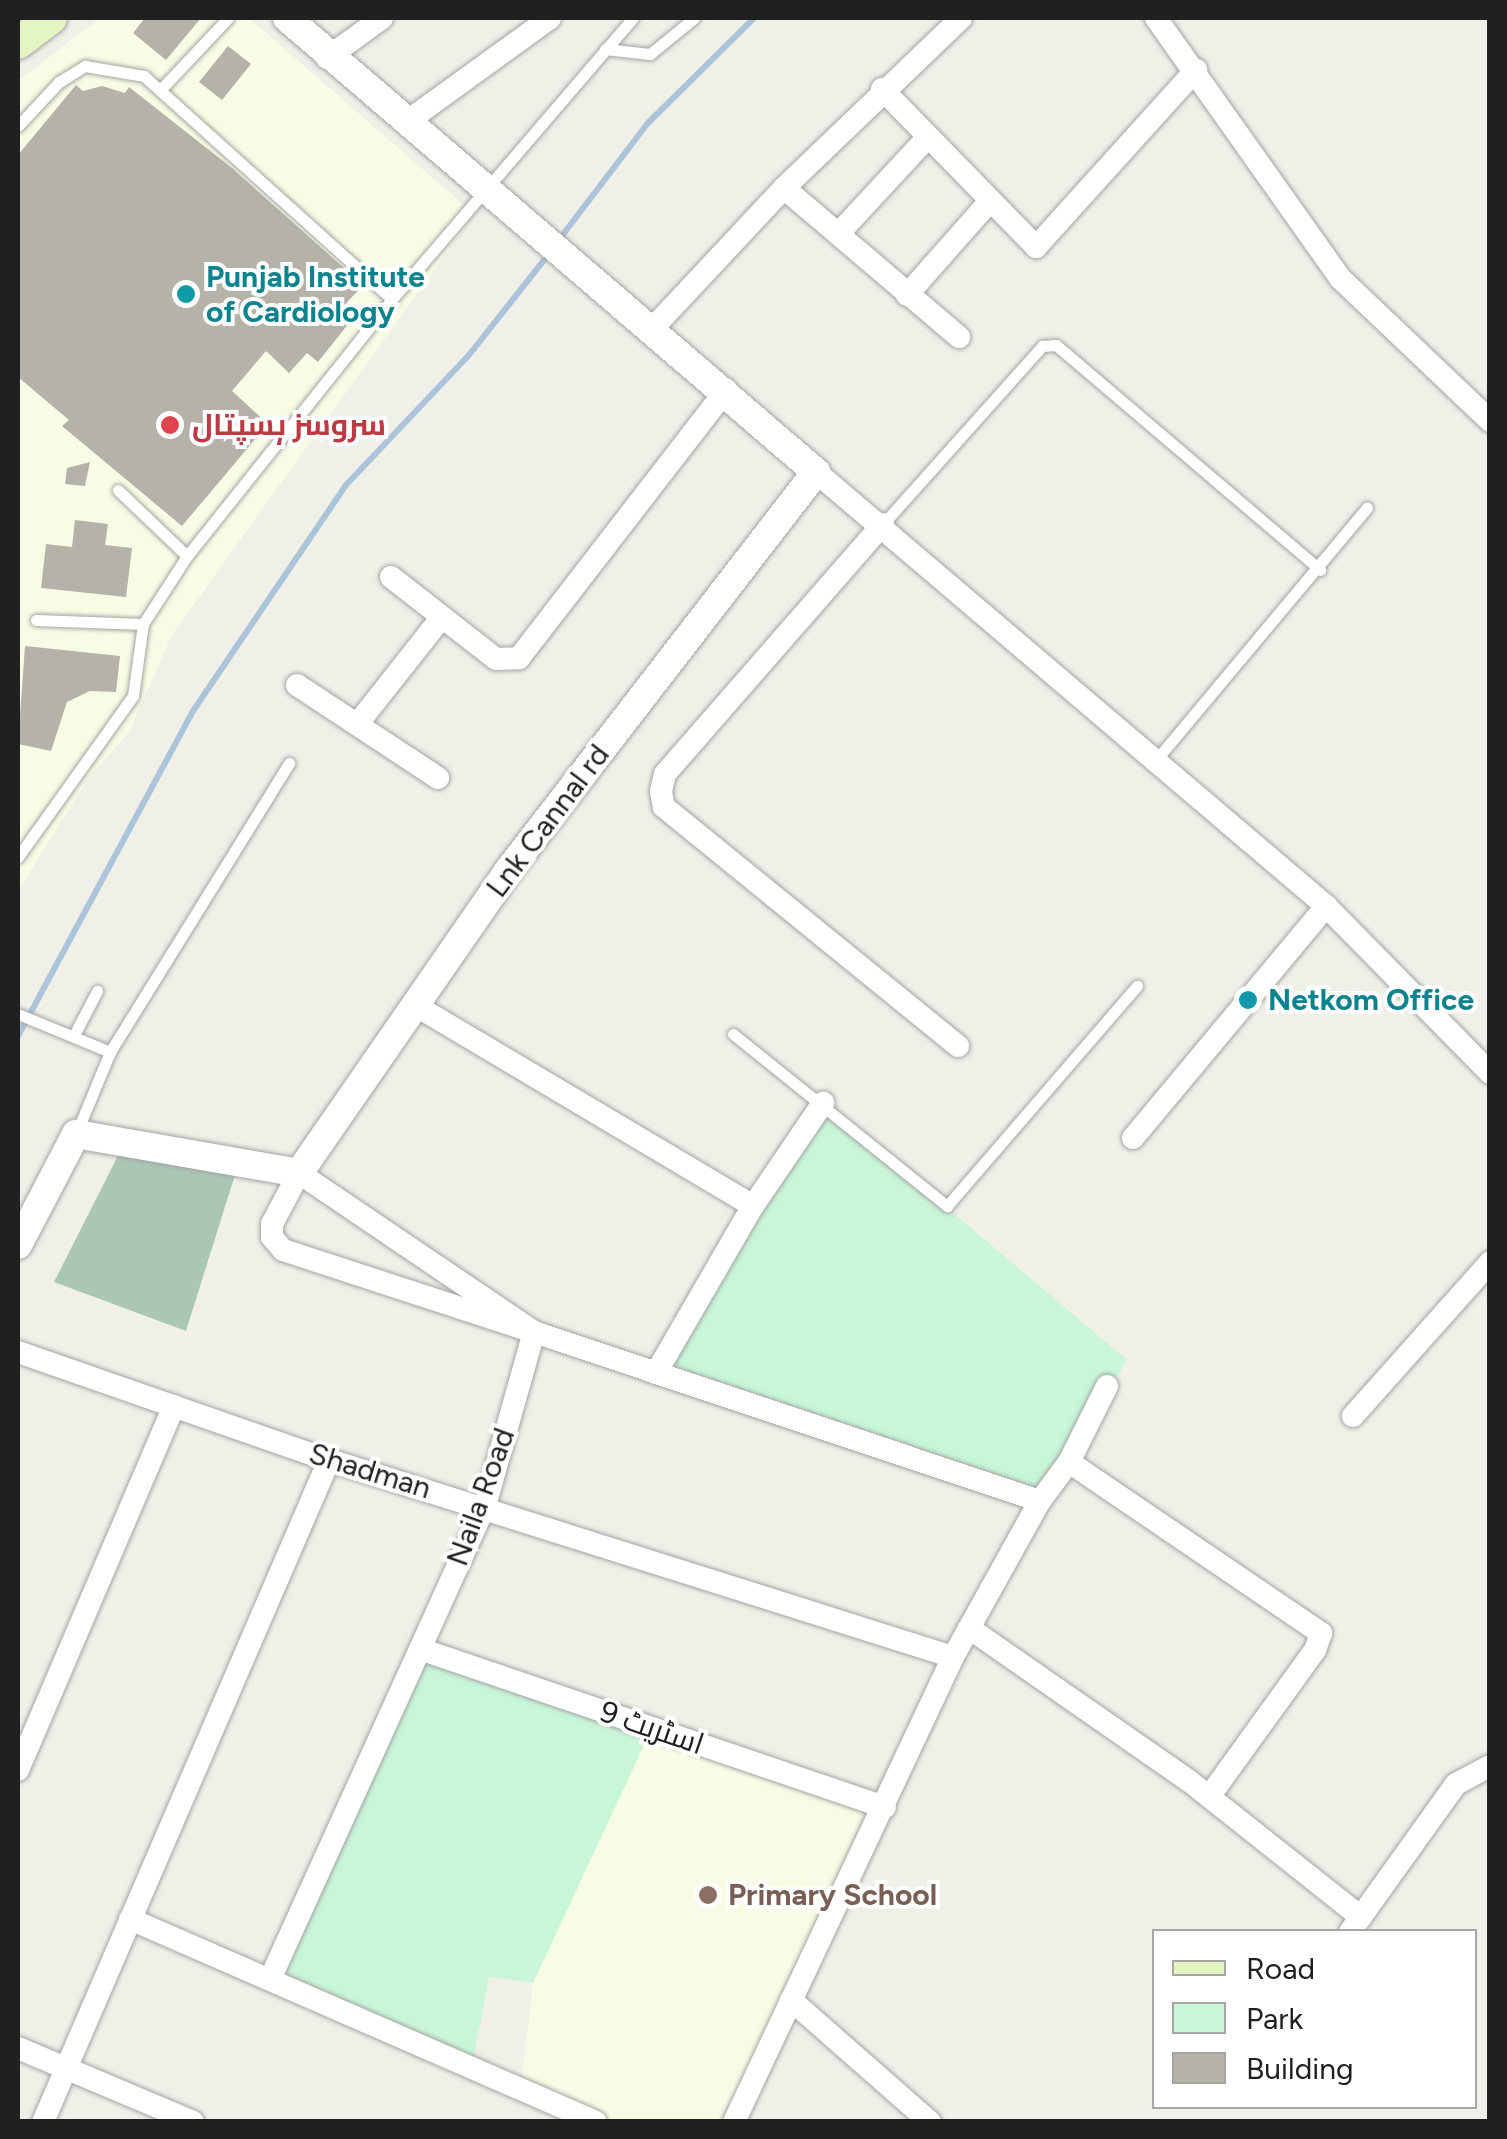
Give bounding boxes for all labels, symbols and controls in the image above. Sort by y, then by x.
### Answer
place label: Punjab Institute of Cardiology [206,259,425,330]
marker: Punjab Institute of Cardiology [175,283,197,305]
place label: سروسز ہسپتال [192,407,386,443]
marker: سروسز ہسپتال [157,412,183,438]
street label: Lnk Cannal rd [479,738,617,904]
place label: Netkom Office [1268,982,1474,1018]
marker: Netkom Office [1237,989,1259,1011]
street label: Naila Road [439,1423,523,1571]
street label: Shadman [305,1435,435,1507]
street label: اسٹریٹ 9 [595,1693,709,1763]
place label: Primary School [728,1877,937,1913]
marker: Primary School [697,1884,719,1906]
legend [1152,1929,1477,2109]
text: Road [1246,1950,1315,1987]
text: Park [1246,2000,1303,2037]
text: Building [1246,2050,1354,2087]

